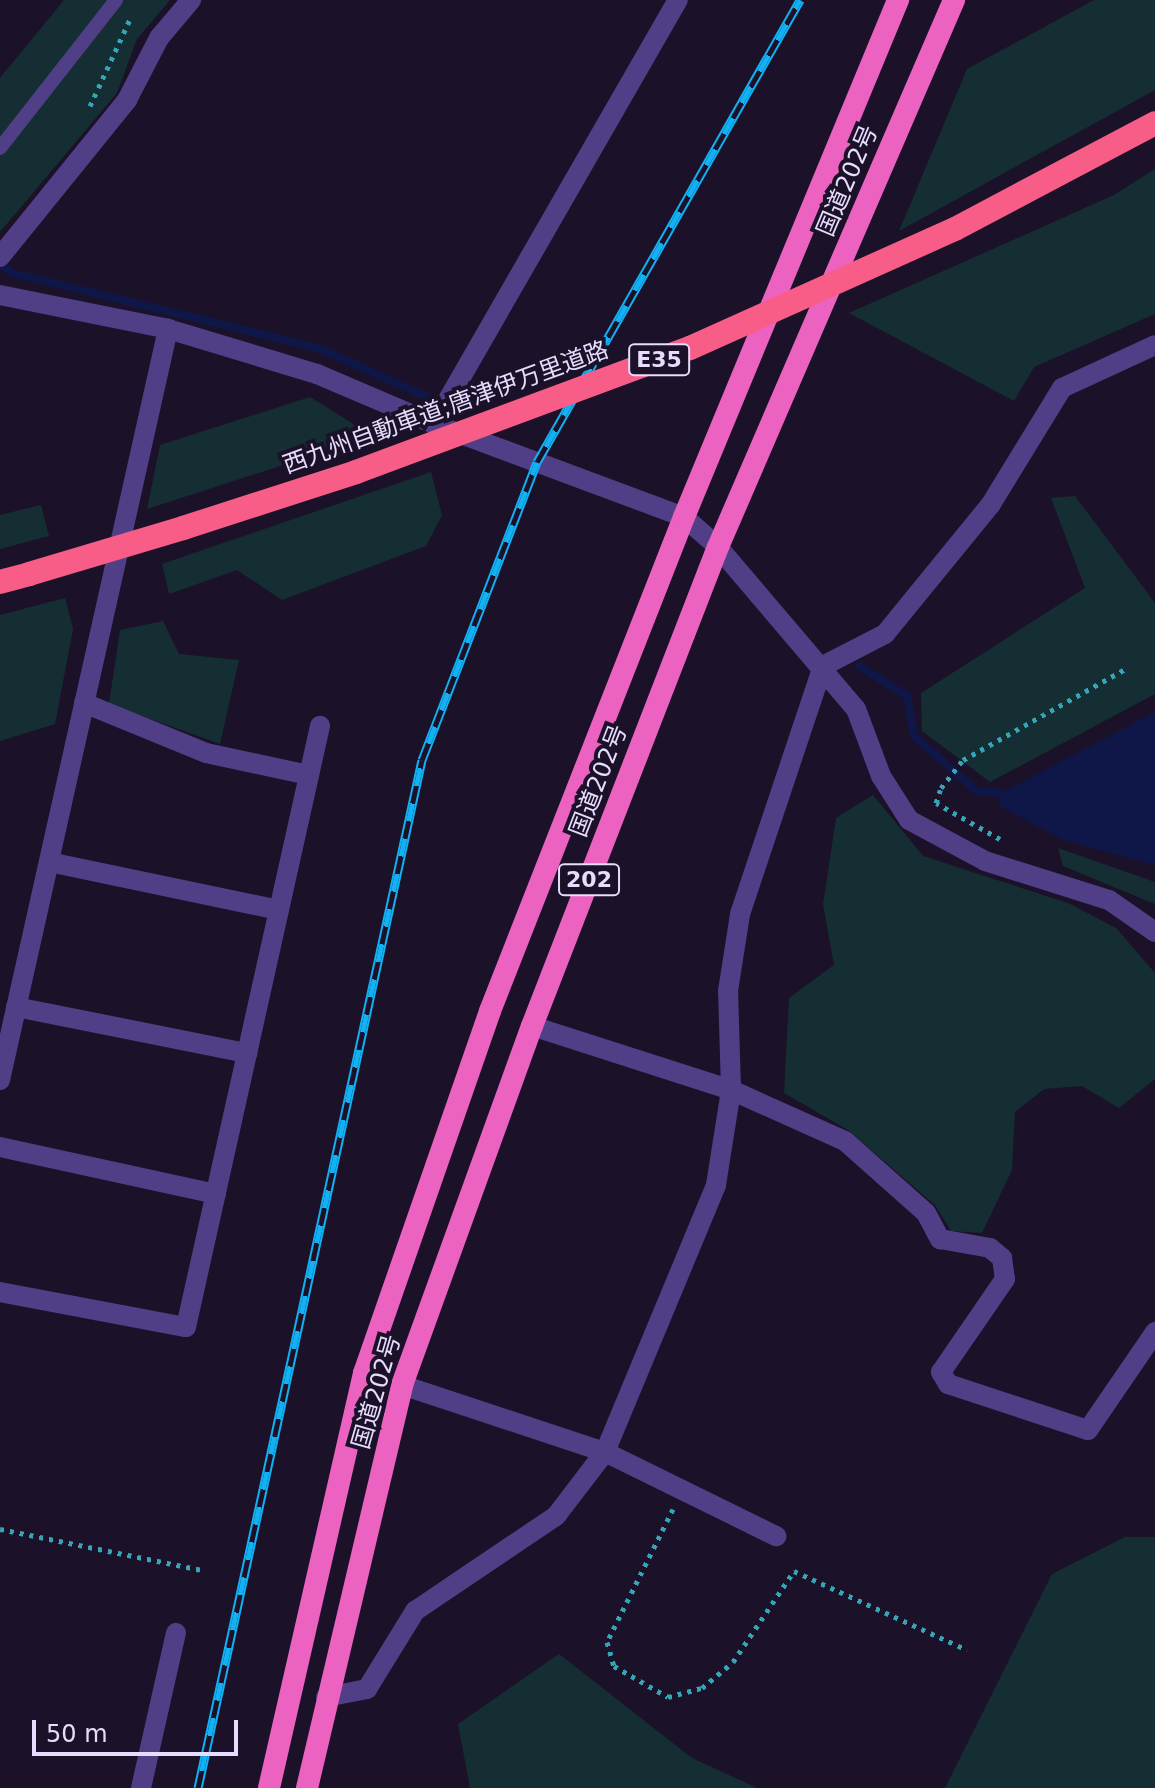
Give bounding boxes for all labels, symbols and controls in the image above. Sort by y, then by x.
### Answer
street label: 国道202号 [812,121,884,241]
street label: 西九州自動車道;唐津伊万里道路 [279,336,613,480]
road number: E35 [627,342,691,378]
street label: 国道202号 [564,721,634,841]
road number: 202 [557,862,621,898]
street label: 国道202号 [347,1331,407,1453]
scale bar [36,1704,242,1754]
text: 50 m [46,1720,108,1748]

